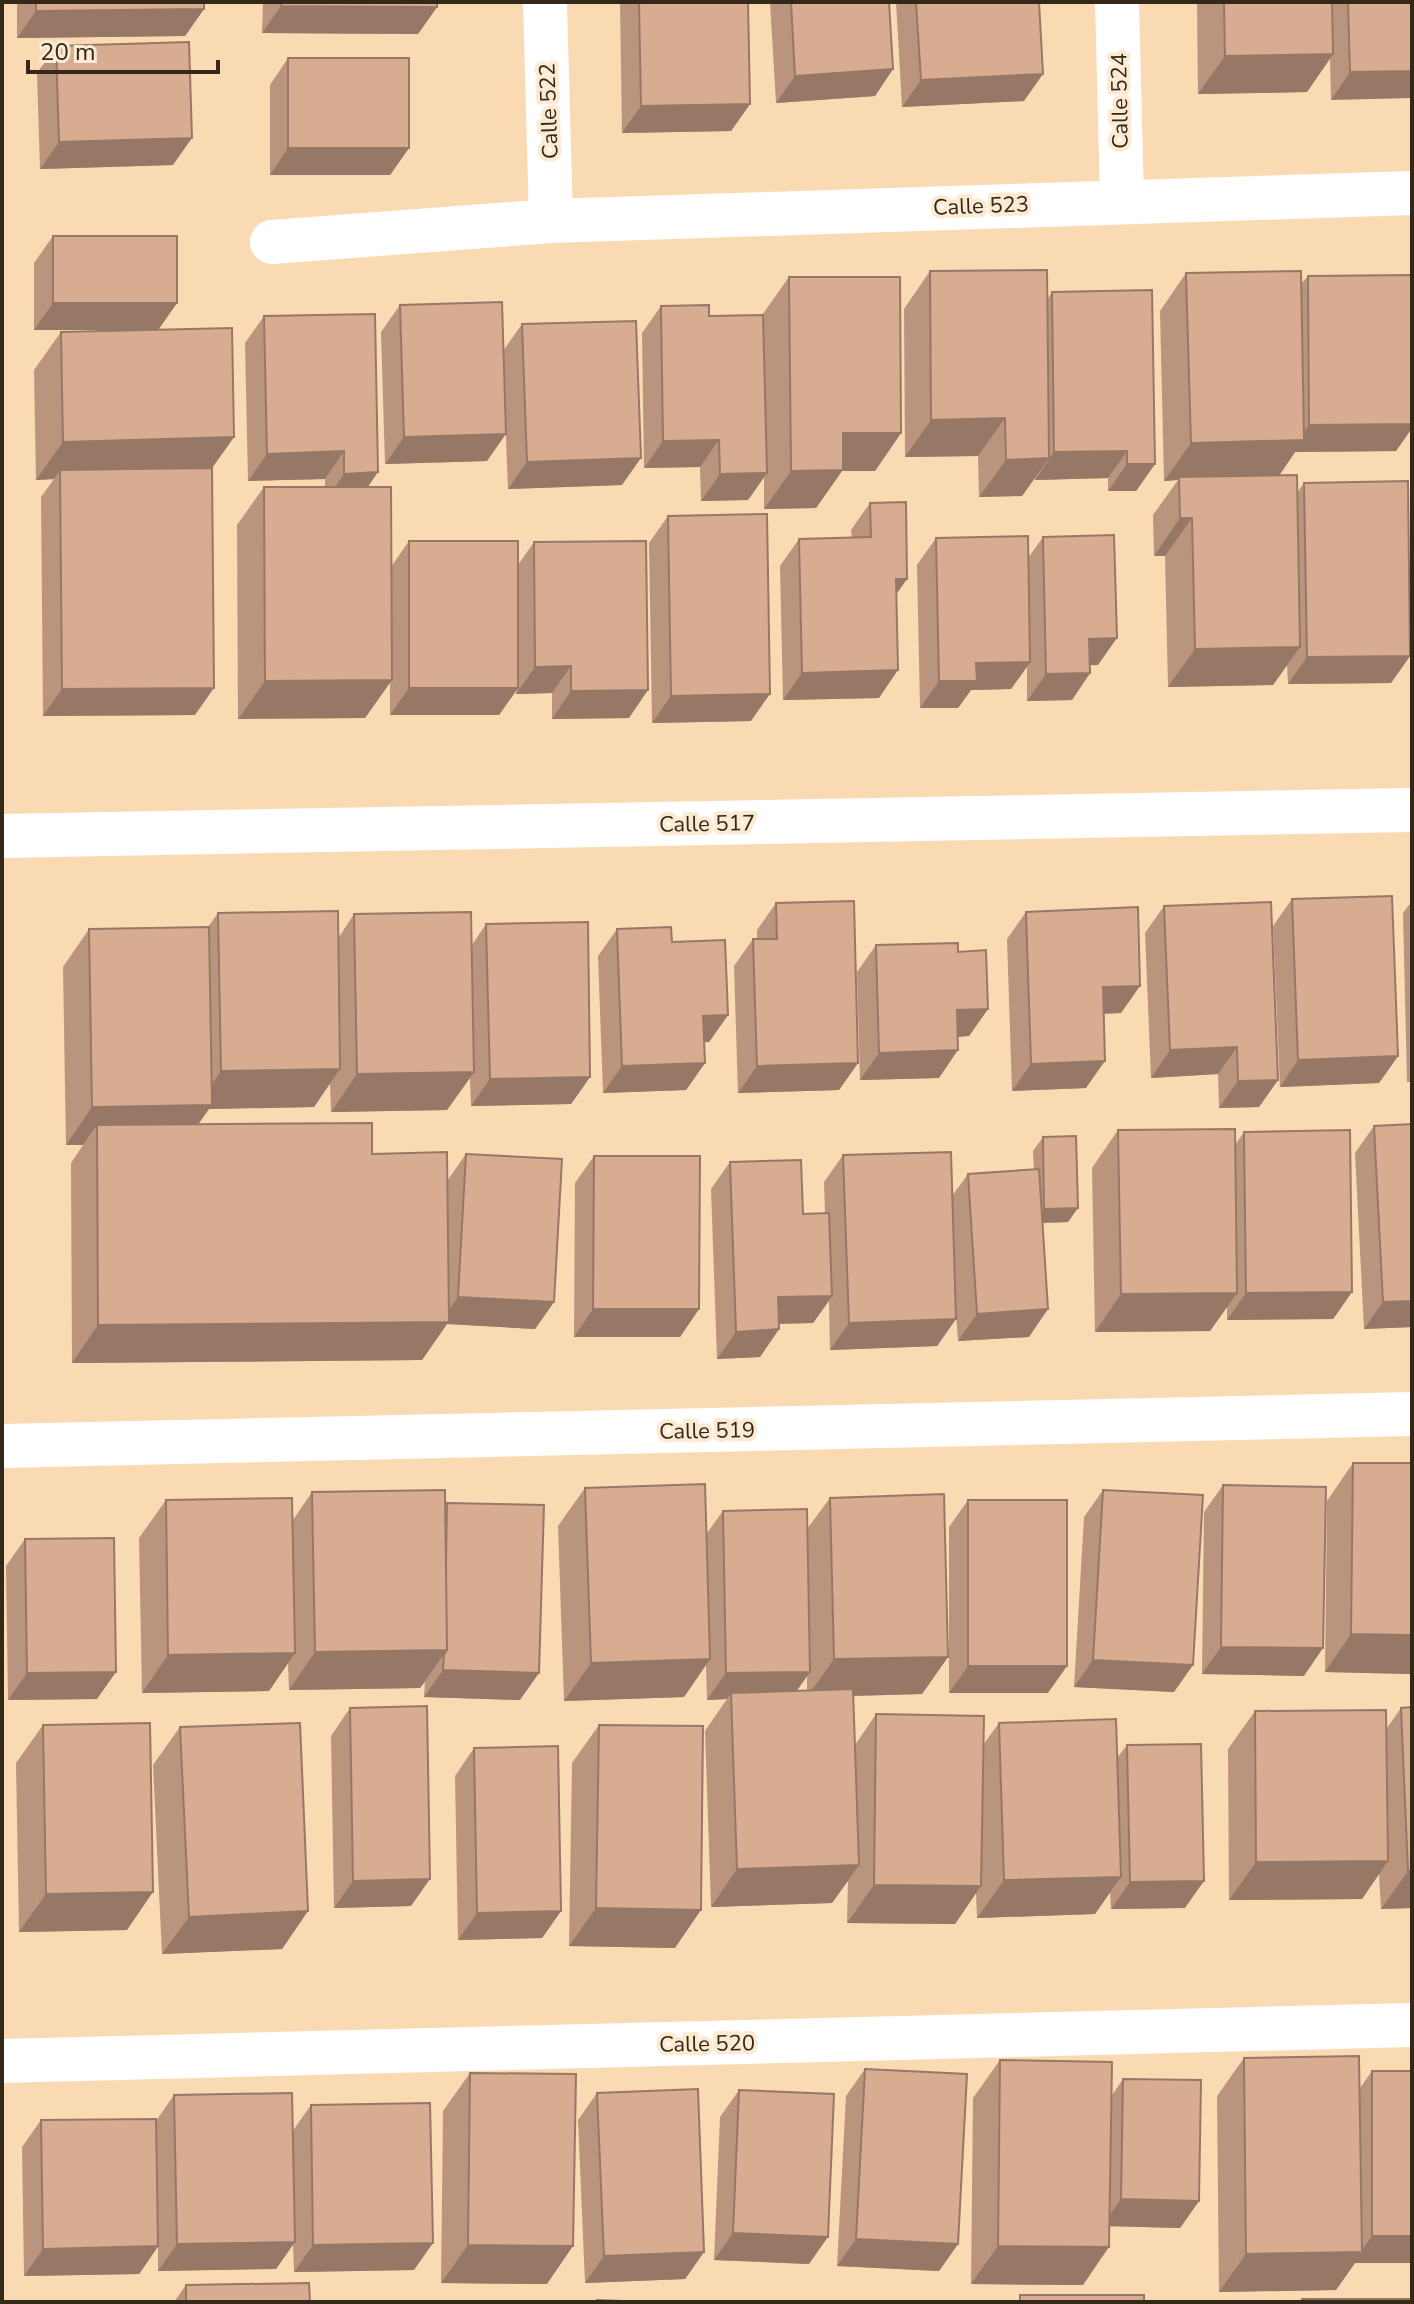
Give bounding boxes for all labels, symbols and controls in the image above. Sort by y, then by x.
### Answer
scale bar [28,24,218,74]
text: 20 m [40,36,96,68]
street label: Calle 524 [1104,53,1136,149]
street label: Calle 522 [532,62,566,159]
street label: Calle 523 [933,189,1030,223]
street label: Calle 517 [659,808,755,840]
street label: Calle 519 [659,1415,755,1447]
street label: Calle 520 [659,2028,755,2060]

